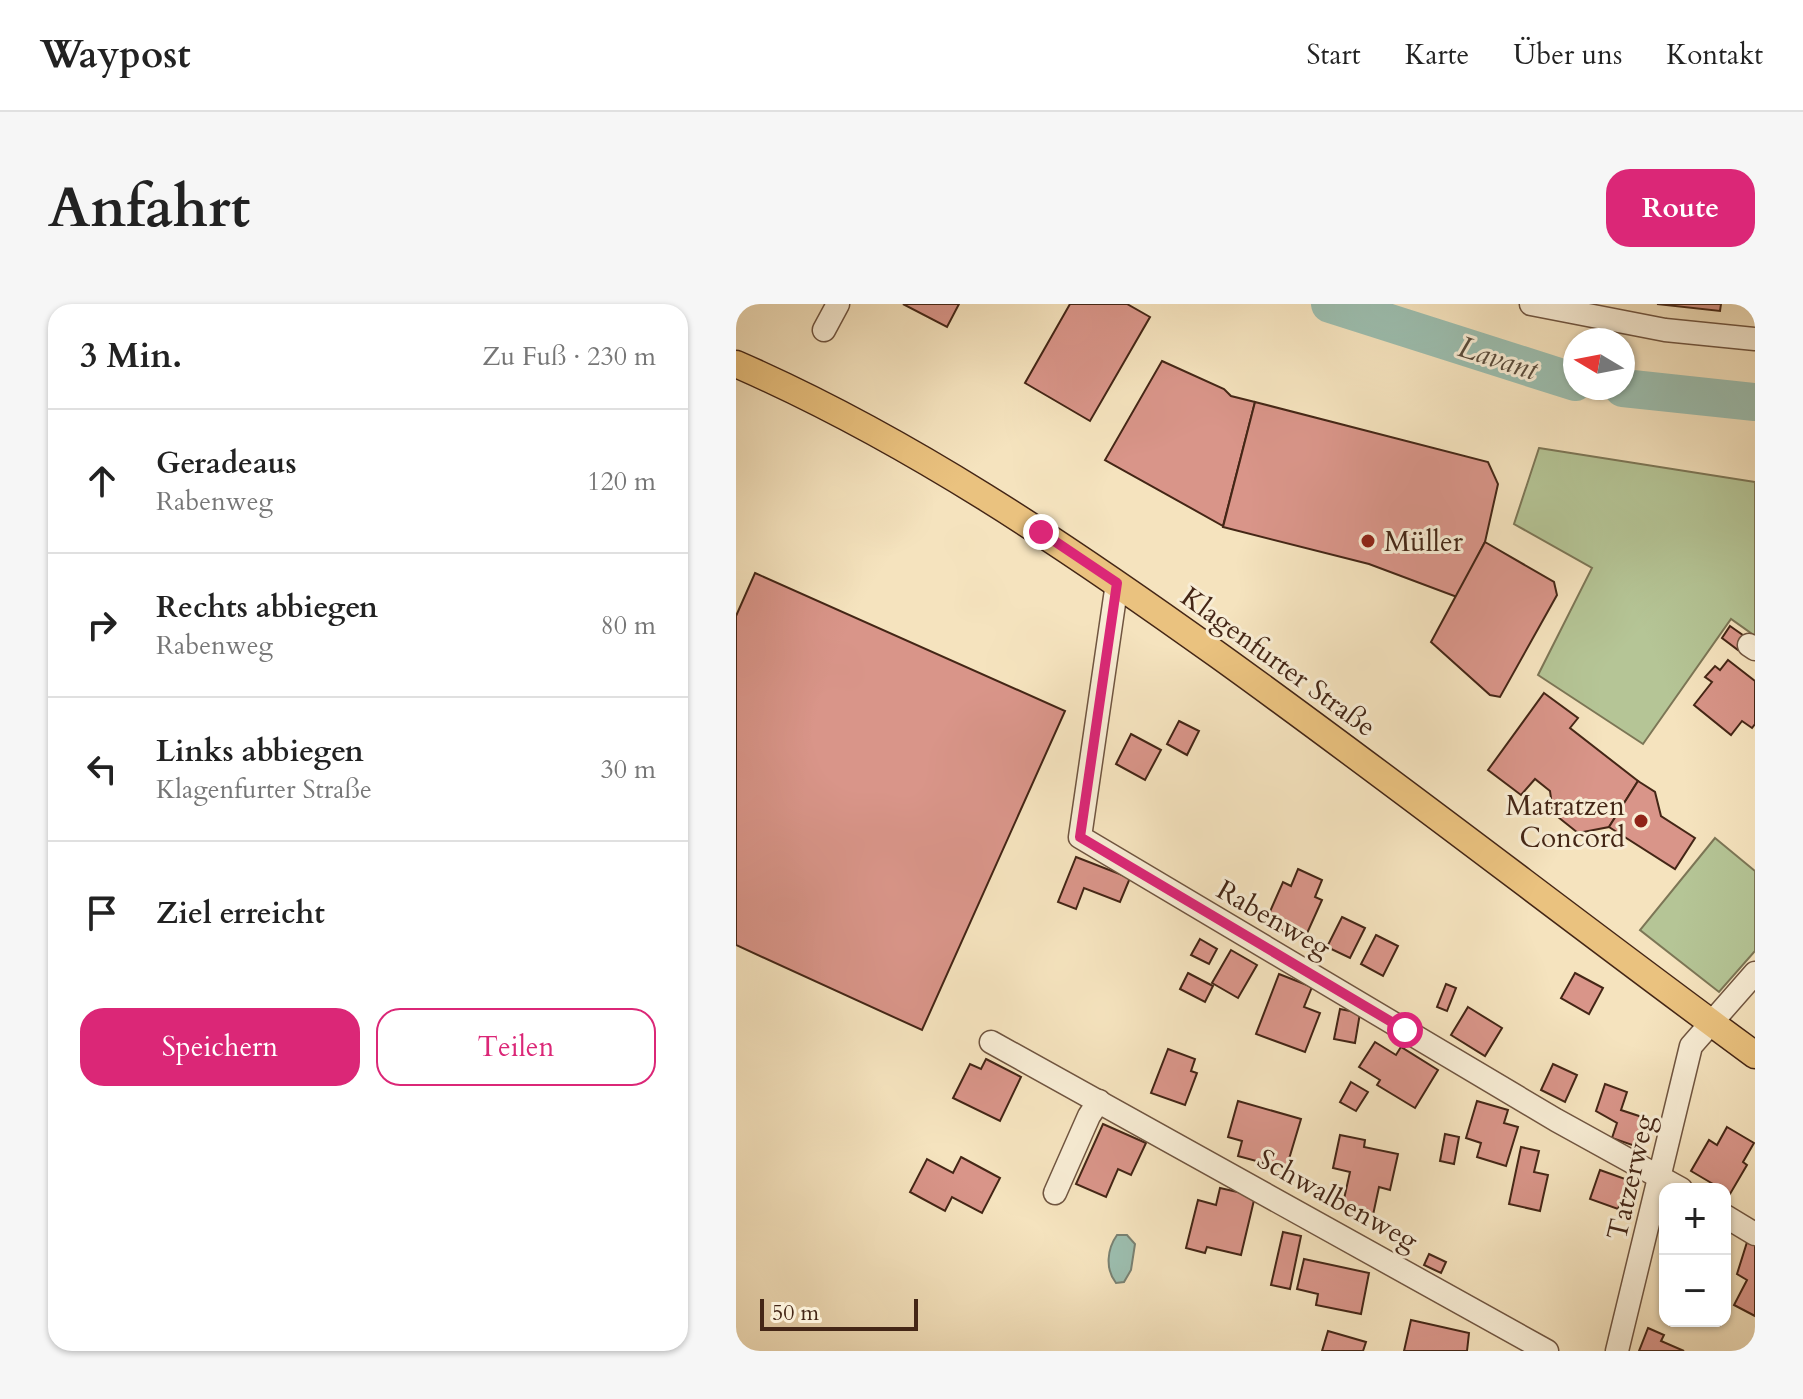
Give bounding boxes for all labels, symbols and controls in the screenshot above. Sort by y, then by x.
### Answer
text: Waypost [40,29,191,81]
text: Start [1307,36,1361,74]
text: Karte [1405,36,1469,74]
text: Über uns [1513,36,1622,74]
text: Kontakt [1666,36,1763,74]
button: Route [1606,169,1755,247]
text: Anfahrt [48,171,250,246]
water label: Lavant [1453,326,1544,391]
north arrow [1563,328,1635,400]
text: 3 Min. [80,333,182,379]
text: Zu Fuß · 230 m [482,339,656,374]
text: Geradeaus [156,443,297,484]
icon: ahead [80,459,124,503]
text: 120 m [587,464,656,499]
text: Rabenweg [156,484,273,519]
route end [1023,514,1059,550]
place label: Müller [1384,523,1464,561]
marker: Müller [1359,532,1377,550]
street label: Klagenfurter Straße [1173,578,1384,745]
text: Rechts abbiegen [156,587,378,628]
icon: right [80,603,124,647]
text: 80 m [600,608,656,643]
text: Rabenweg [156,628,273,663]
text: Links abbiegen [156,731,364,772]
icon: left [80,747,124,791]
text: 30 m [600,752,656,787]
text: Klagenfurter Straße [156,772,372,807]
place label: Matratzen Concord [1505,787,1625,857]
marker: Matratzen Concord [1632,812,1650,830]
street label: Rabenweg [1209,871,1338,967]
icon: arrive [80,891,124,935]
text: Ziel erreicht [156,893,325,934]
button: Speichern [80,1008,360,1086]
button: Teilen [376,1008,656,1086]
route start [1387,1012,1423,1048]
street label: Tatzerweg [1598,1110,1664,1244]
street label: Schwalbenweg [1250,1140,1425,1260]
map controls [1659,1183,1731,1327]
button: + [1659,1183,1731,1255]
button: − [1659,1255,1731,1327]
scale bar [760,1295,918,1331]
text: 50 m [772,1298,819,1328]

